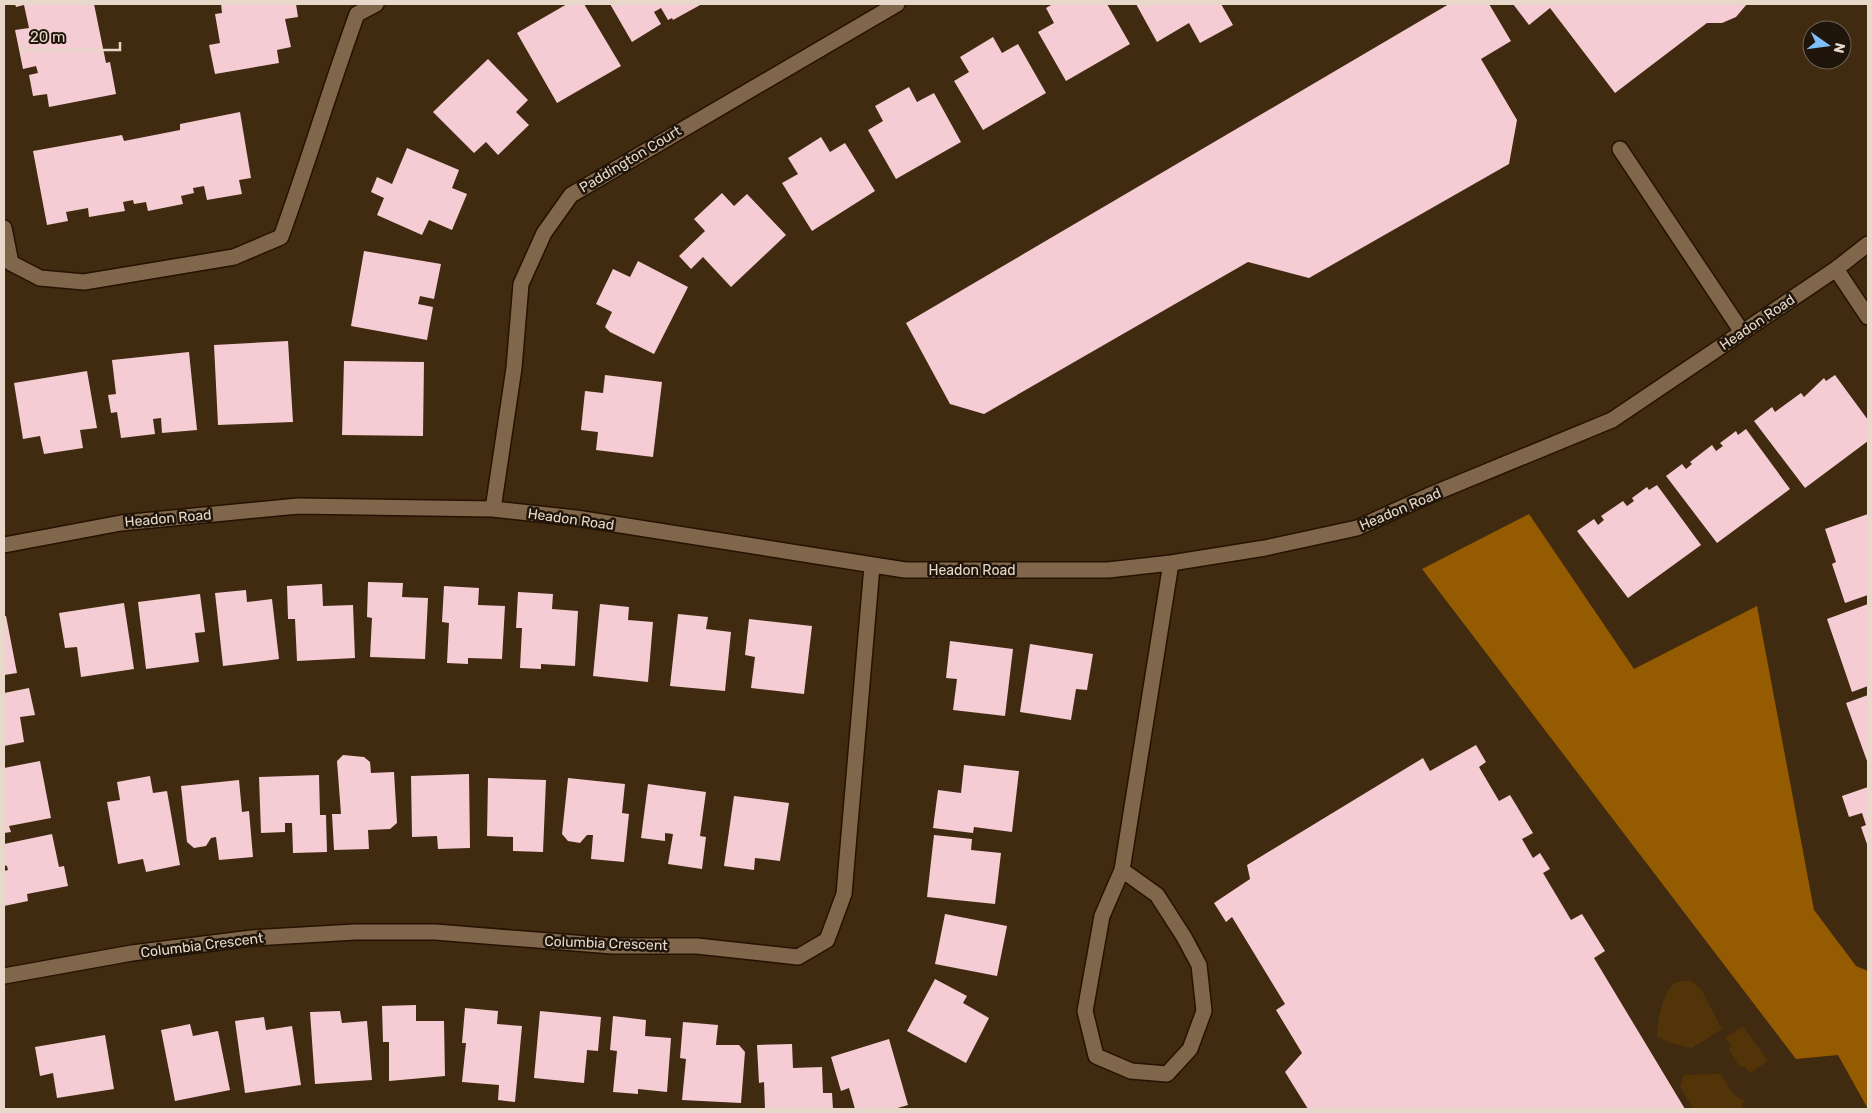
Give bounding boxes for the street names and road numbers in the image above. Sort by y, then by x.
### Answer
street label: Paddington Court [576,122,685,196]
street label: Headon Road [1716,291,1798,354]
street label: Headon Road [1357,485,1444,534]
street label: Headon Road [527,505,615,534]
street label: Headon Road [124,506,212,531]
street label: Headon Road [928,562,1016,579]
street label: Columbia Crescent [140,929,265,961]
street label: Columbia Crescent [544,933,668,954]

